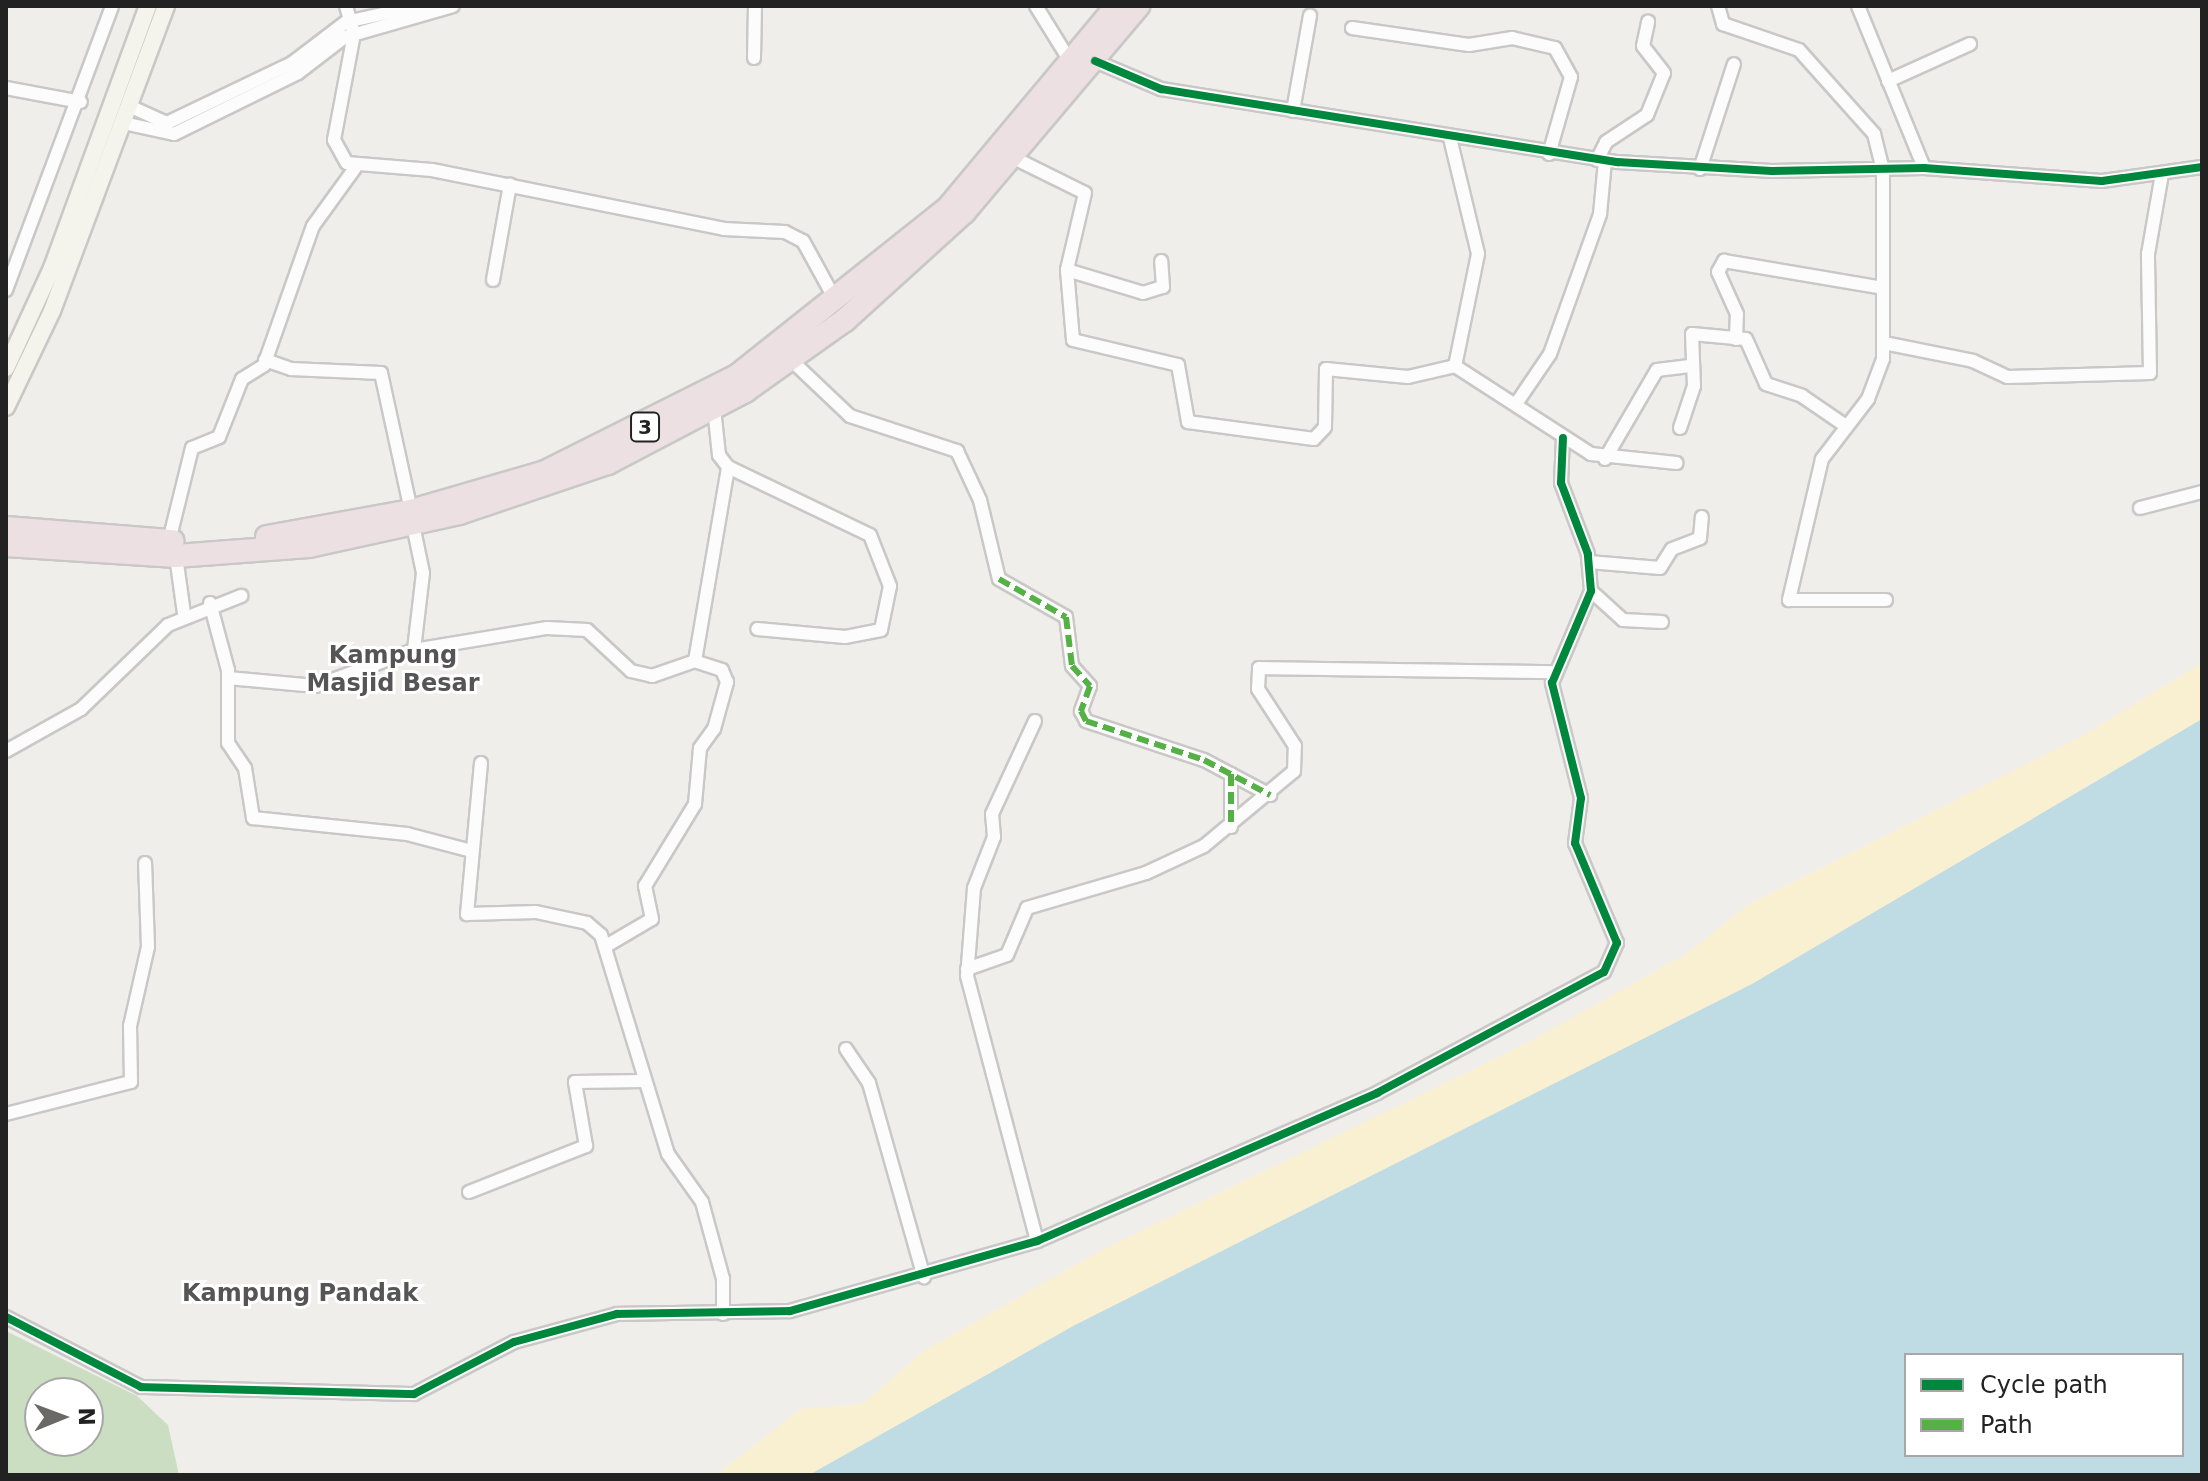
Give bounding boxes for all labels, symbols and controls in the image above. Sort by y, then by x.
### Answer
road number: 3 [629,411,661,443]
district label: Kampung Masjid Besar [306,642,480,698]
district label: Kampung Pandak [182,1280,418,1308]
legend [1904,1353,2184,1457]
text: Cycle path [1980,1371,2108,1399]
north arrow [24,1377,104,1457]
text: N [74,1407,99,1426]
text: Path [1980,1411,2033,1439]

